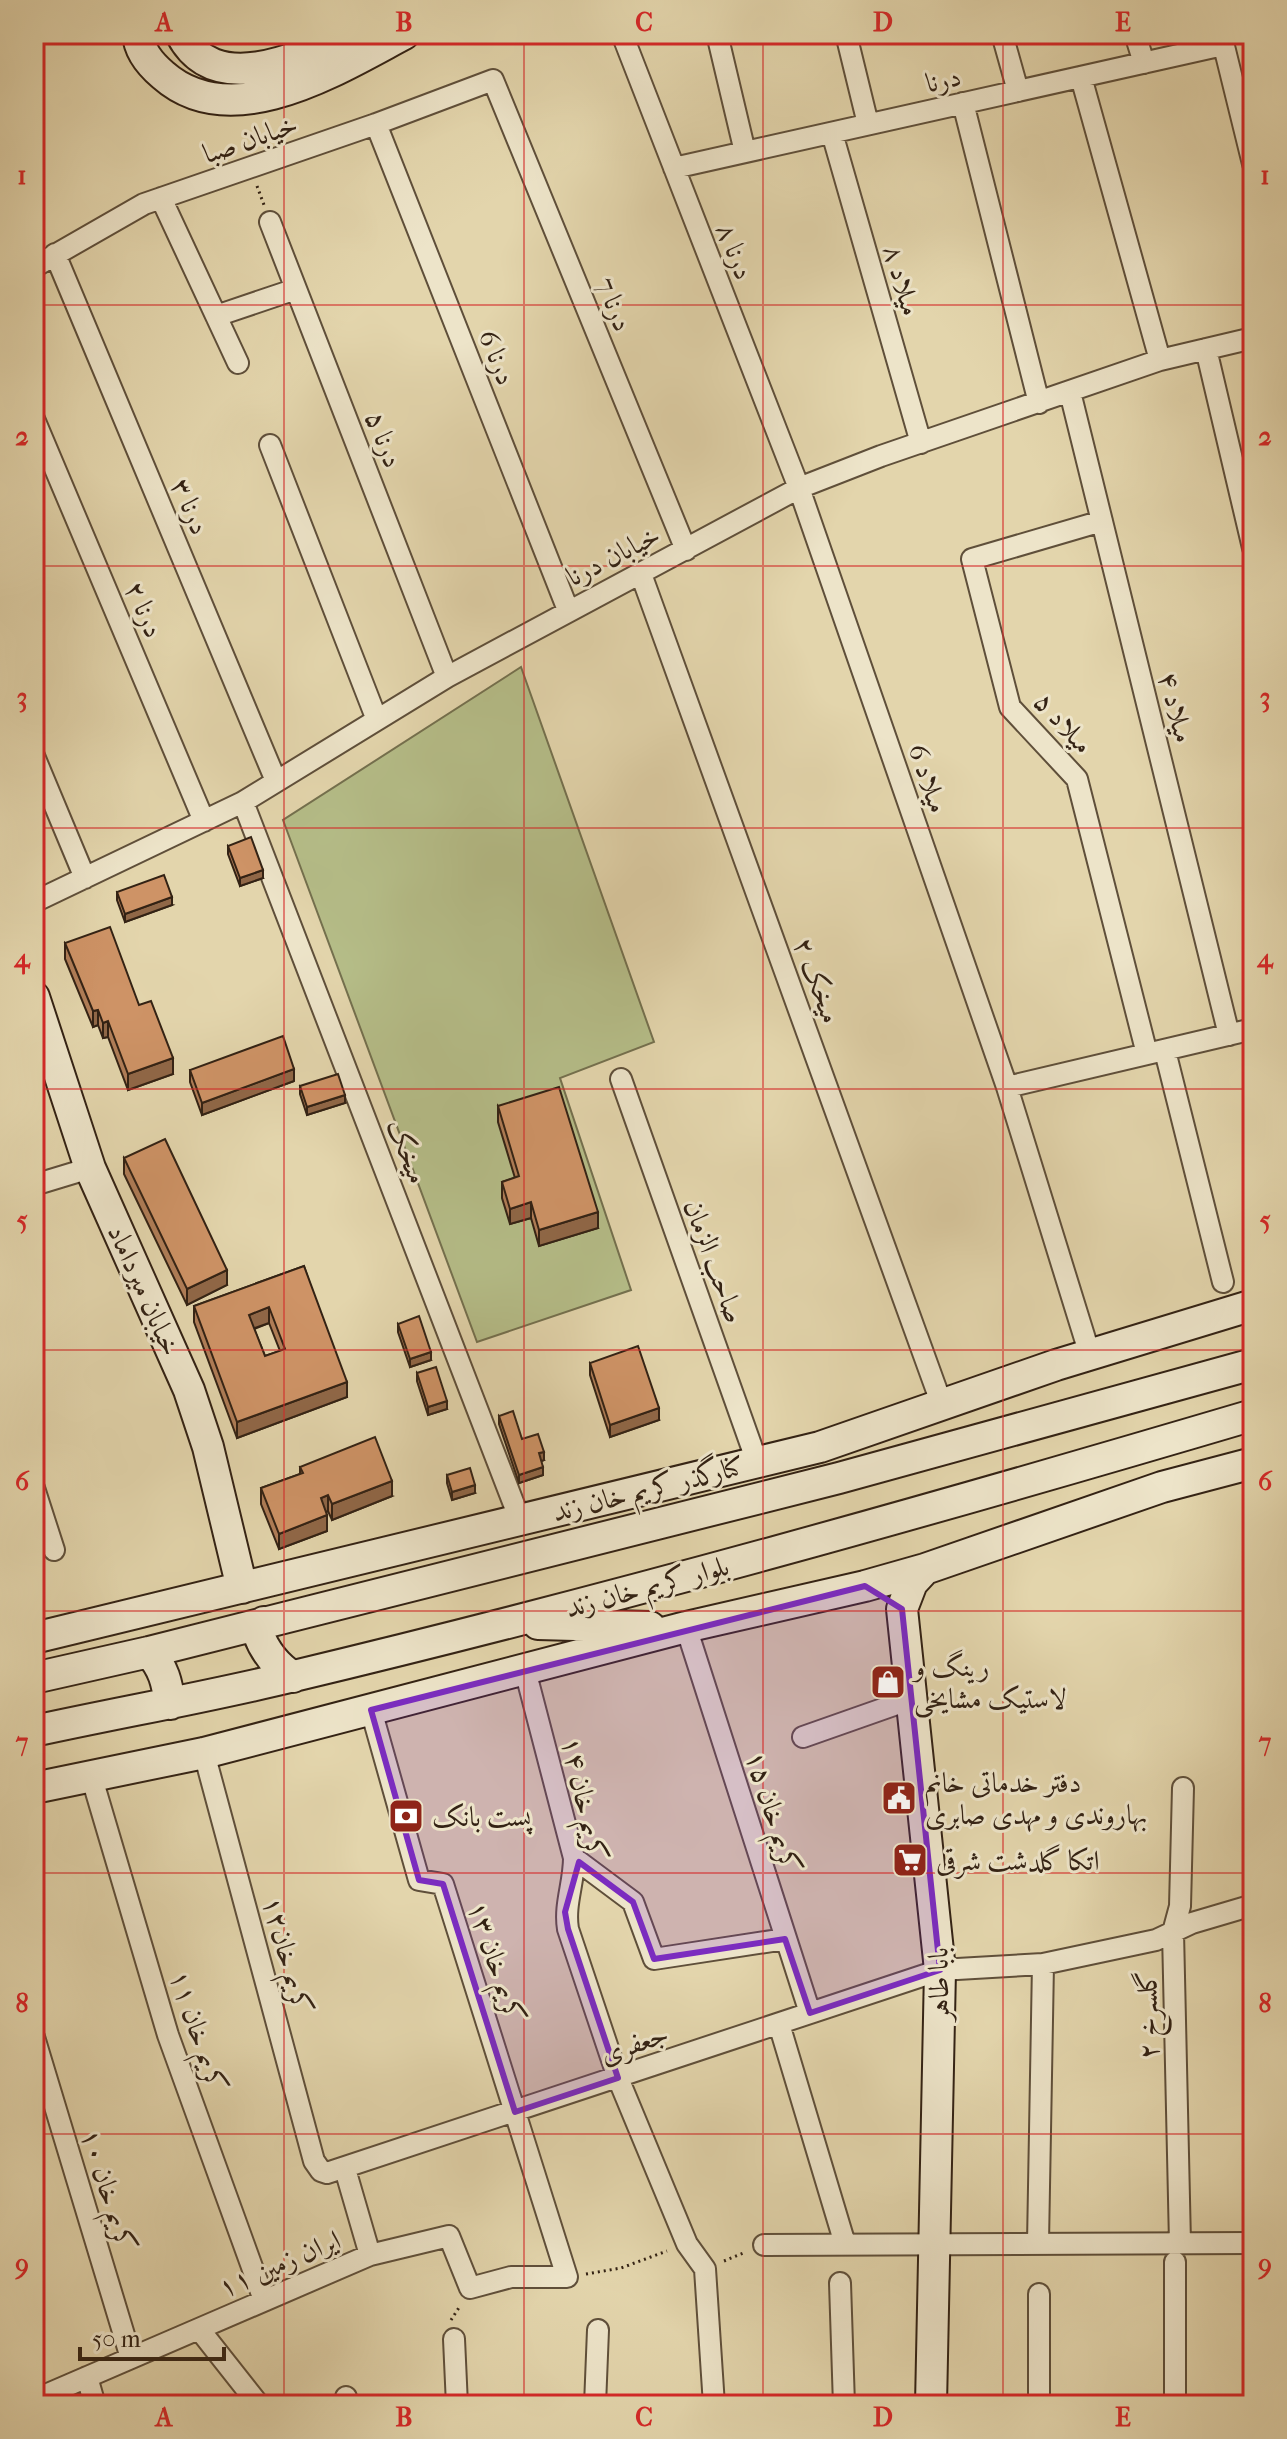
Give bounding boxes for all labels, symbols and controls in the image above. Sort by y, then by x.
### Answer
text: A [154,7,174,38]
text: B [396,7,413,38]
text: C [635,7,653,38]
text: D [873,7,893,38]
text: E [1115,7,1131,38]
street label: درنا [922,59,964,100]
street label: خیابان صبا [198,107,302,170]
text: 1 [17,160,27,191]
text: 1 [1260,160,1270,191]
street label: درنا ۸ [710,218,761,284]
street label: میلاد ۸ [877,241,928,319]
street label: درنا 7 [589,272,640,336]
street label: درنا 6 [472,325,523,390]
street label: درنا ۵ [359,406,410,472]
text: 2 [15,421,29,452]
text: 2 [1258,421,1272,452]
street label: درنا ۳ [164,473,217,539]
street label: خیابان درنا [561,518,666,593]
street label: درنا ۲ [118,576,171,642]
street label: میلاد ۴ [1152,668,1201,746]
text: 3 [17,682,27,713]
text: 3 [1260,682,1270,713]
street label: میلاد ۵ [1027,685,1100,760]
street label: میلاد 6 [901,739,956,817]
street label: میخک ۲ [787,933,848,1028]
text: 4 [13,943,31,975]
text: 4 [1256,943,1274,975]
street label: میخک [380,1114,435,1188]
street label: صاحب الزمان [676,1195,752,1328]
text: 5 [16,1205,28,1236]
text: 5 [1259,1205,1271,1236]
street label: خیابان میرداماد [101,1219,188,1361]
street label: کنارگذر کریم خان زند [548,1446,749,1536]
text: 6 [15,1466,30,1497]
text: 6 [1258,1466,1273,1497]
street label: بلوار کریم خان زند [562,1549,735,1632]
place label: رینگ و لاستیک مشایخی [911,1649,1067,1718]
shop icon: رینگ و لاستیک مشایخی [869,1663,907,1701]
text: 7 [15,1727,29,1758]
text: 7 [1258,1727,1272,1758]
street label: کریم خان ۱۴ [547,1734,614,1866]
street label: کریم خان ۱۵ [732,1747,808,1880]
place label: دفتر خدماتی خانم بهاروندی و مهدی صابری [925,1766,1147,1833]
public building icon: دفتر خدماتی خانم بهاروندی و مهدی صابری [880,1779,918,1817]
bank icon: پست بانک [387,1797,425,1835]
place label: پست بانک [432,1800,533,1835]
supermarket icon: اتکا گلدشت شرقی [891,1841,929,1879]
place label: اتکا گلدشت شرقی [936,1844,1099,1879]
street label: کریم خان۱۲ [248,1893,319,2020]
street label: کریم خان ۱۳ [454,1897,532,2030]
street label: بابا طاهر [921,1947,957,2024]
street label: کریم خان ۱۱ [156,1966,234,2099]
street label: گلسرخ ۲ [1130,1970,1174,2060]
text: 8 [15,1988,29,2019]
text: 8 [1258,1988,1272,2019]
street label: جعفری [596,2016,673,2071]
street label: کریم خان ۱۰ [67,2125,143,2258]
street label: ایران زمین ۱۱ [213,2223,345,2304]
text: 9 [14,2249,29,2280]
text: 9 [1257,2249,1272,2280]
scale bar [80,2311,224,2361]
text: 50 m [92,2325,141,2353]
text: A [154,2402,174,2433]
text: B [396,2402,413,2433]
text: C [635,2402,653,2433]
text: D [873,2402,893,2433]
text: E [1115,2402,1131,2433]

